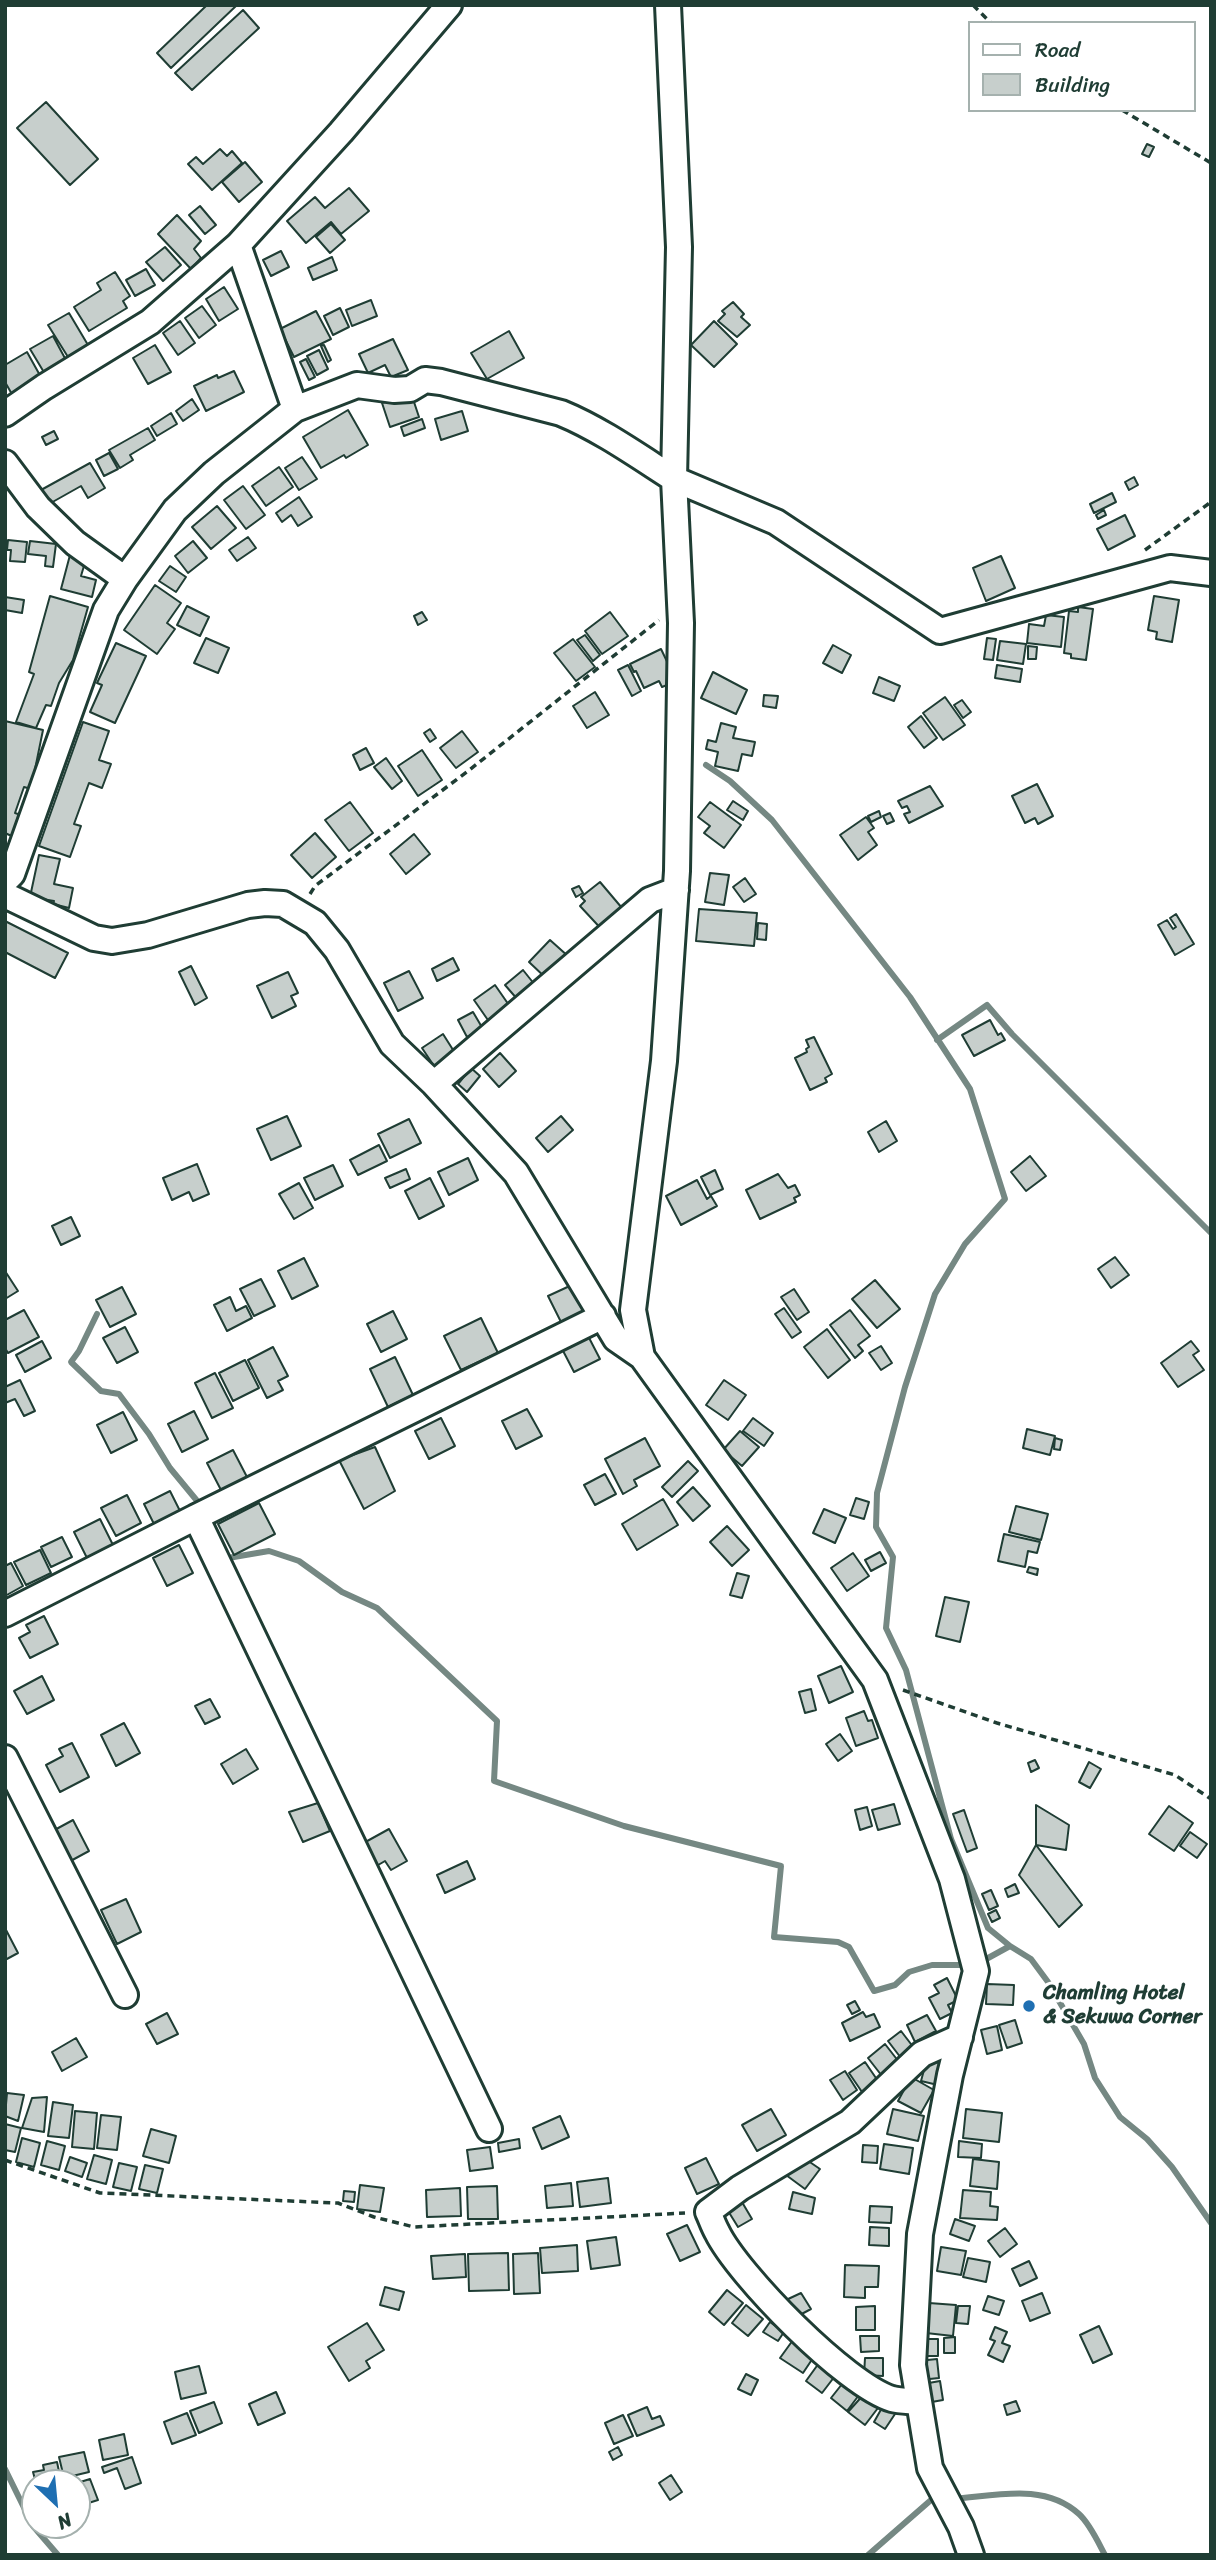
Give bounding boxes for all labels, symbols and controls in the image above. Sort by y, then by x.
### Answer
legend [968,21,1195,112]
text: Road [1035,31,1080,69]
text: Building [1035,66,1110,104]
place label: Chamling Hotel & Sekuwa Corner [1043,1981,1202,2031]
marker: Chamling Hotel & Sekuwa Corner [1021,1998,1037,2014]
north arrow [21,2469,91,2539]
text: N [51,2504,78,2539]

